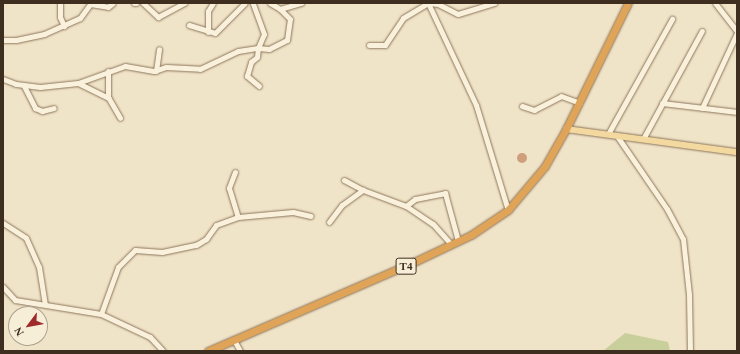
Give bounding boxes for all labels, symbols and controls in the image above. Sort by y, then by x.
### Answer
road number: T4 [395,257,417,275]
north arrow [8,306,48,346]
text: N [11,325,26,338]

